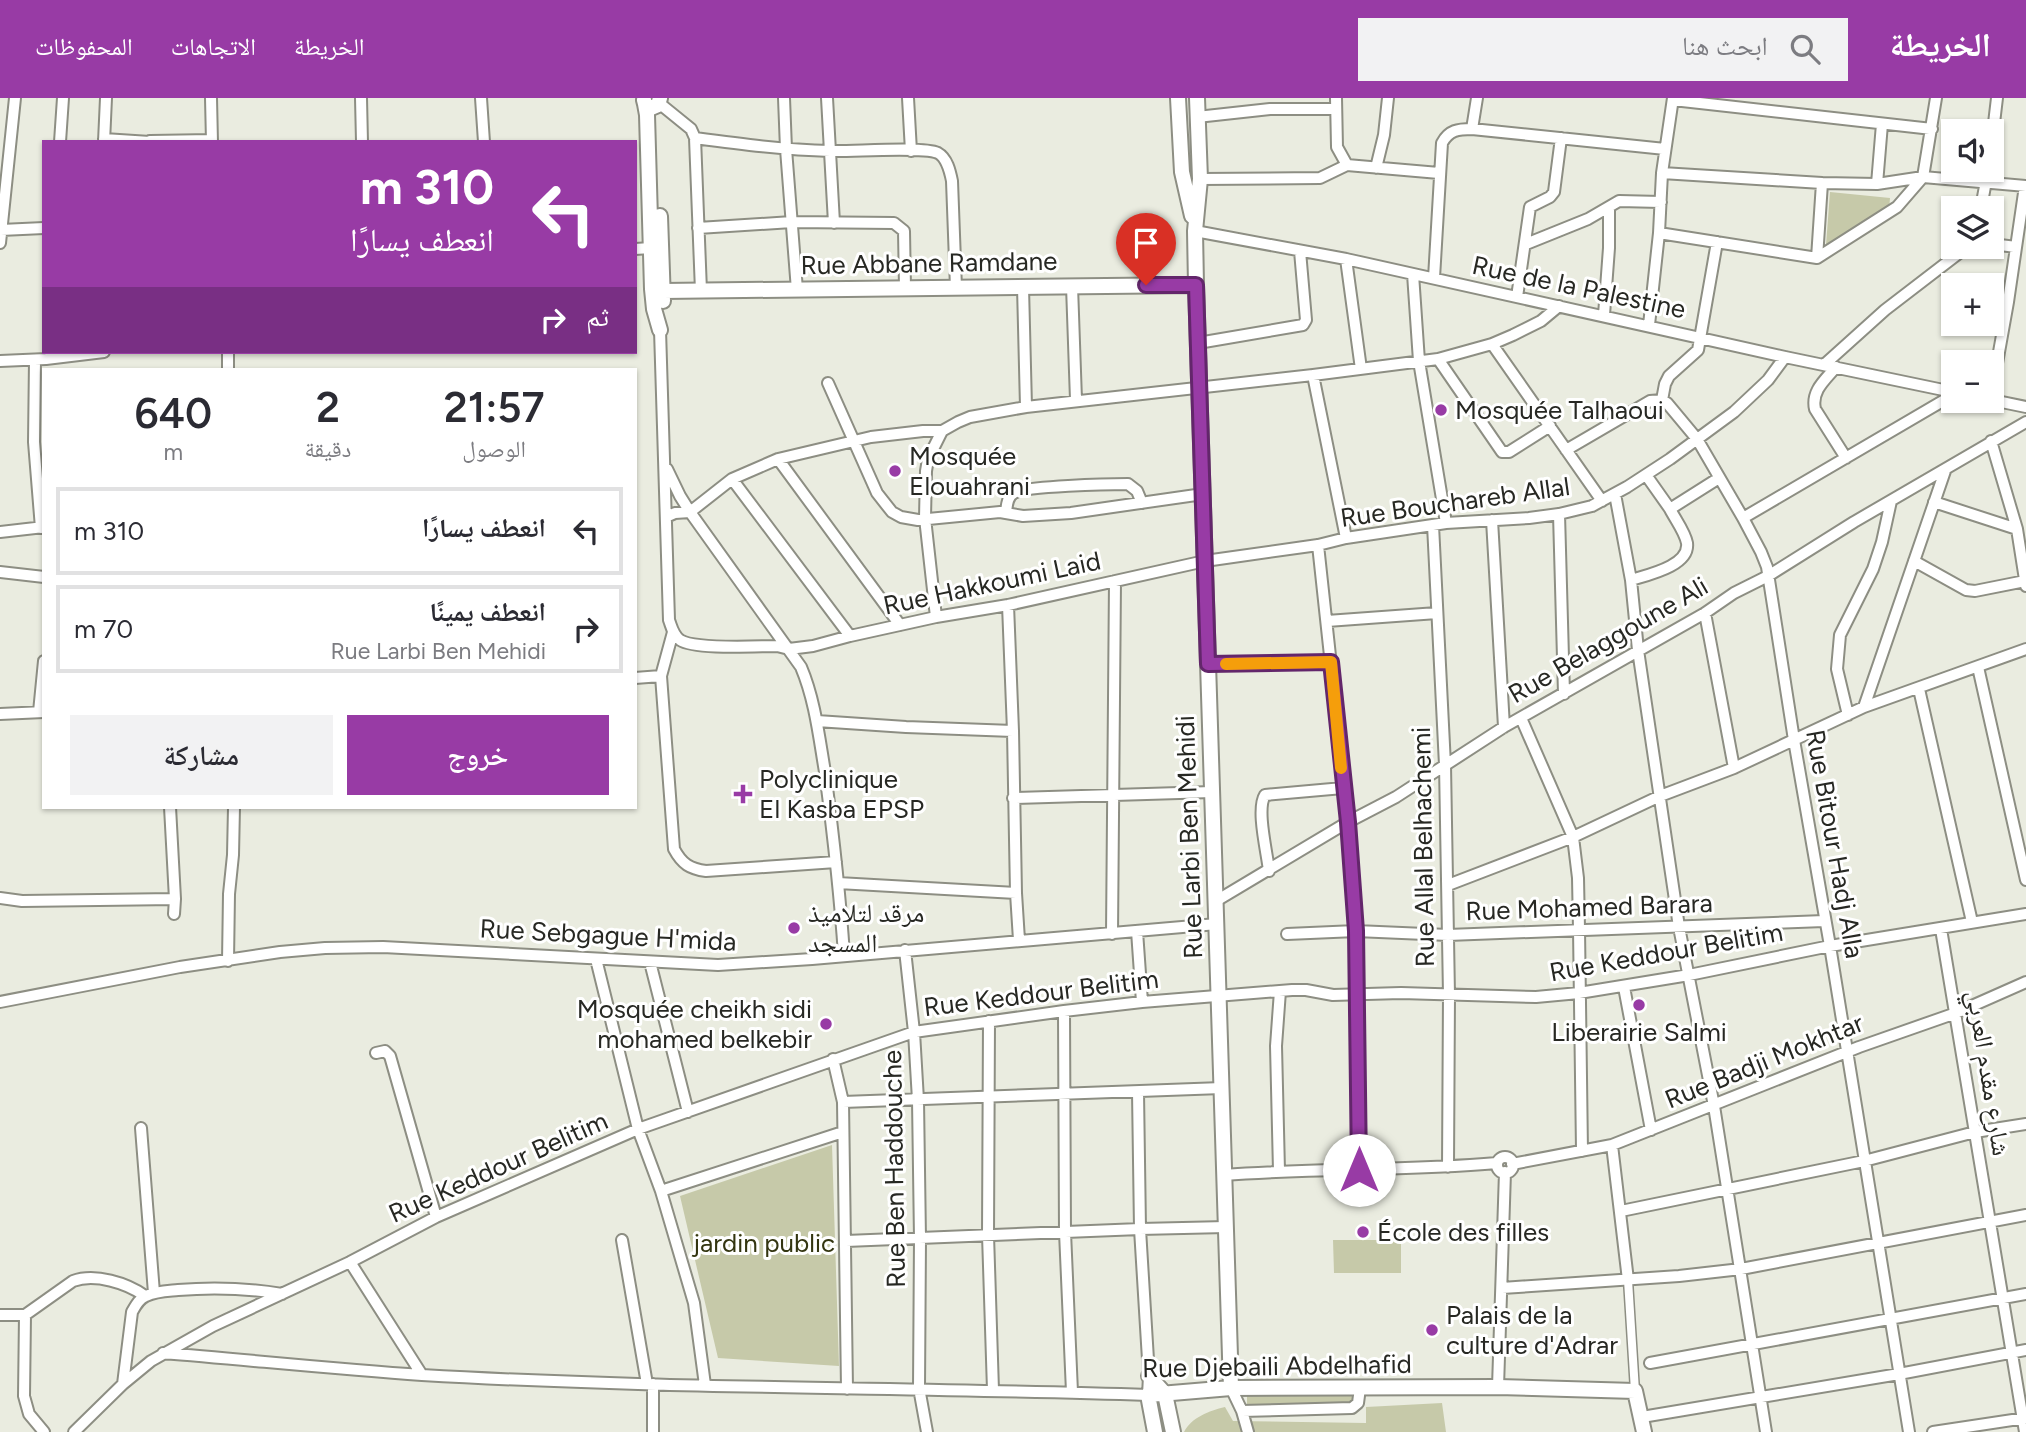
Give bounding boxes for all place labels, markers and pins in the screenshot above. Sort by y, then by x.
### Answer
pin [1116,213,1176,285]
place label: Mosquée Talhaoui [1455,394,1664,426]
marker: Mosquée Talhaoui [1433,402,1449,418]
place label: Mosquée Elouahrani [909,440,1030,502]
marker: Mosquée Elouahrani [887,463,903,479]
place label: Polyclinique El Kasba EPSP [759,763,924,825]
marker: Polyclinique El Kasba EPSP [733,784,753,804]
place label: مرقد لتلاميذ المسجد [808,897,924,959]
marker: مرقد لتلاميذ المسجد [786,920,802,936]
place label: Mosquée cheikh sidi mohamed belkebir [577,993,812,1055]
marker: Liberairie Salmi [1631,997,1647,1013]
marker: Mosquée cheikh sidi mohamed belkebir [818,1016,834,1032]
place label: Liberairie Salmi [1551,1016,1727,1048]
place label: École des filles [1377,1216,1549,1248]
marker: École des filles [1355,1224,1371,1240]
place label: Palais de la culture d'Adrar [1446,1299,1618,1361]
marker: Palais de la culture d'Adrar [1424,1322,1440,1338]

